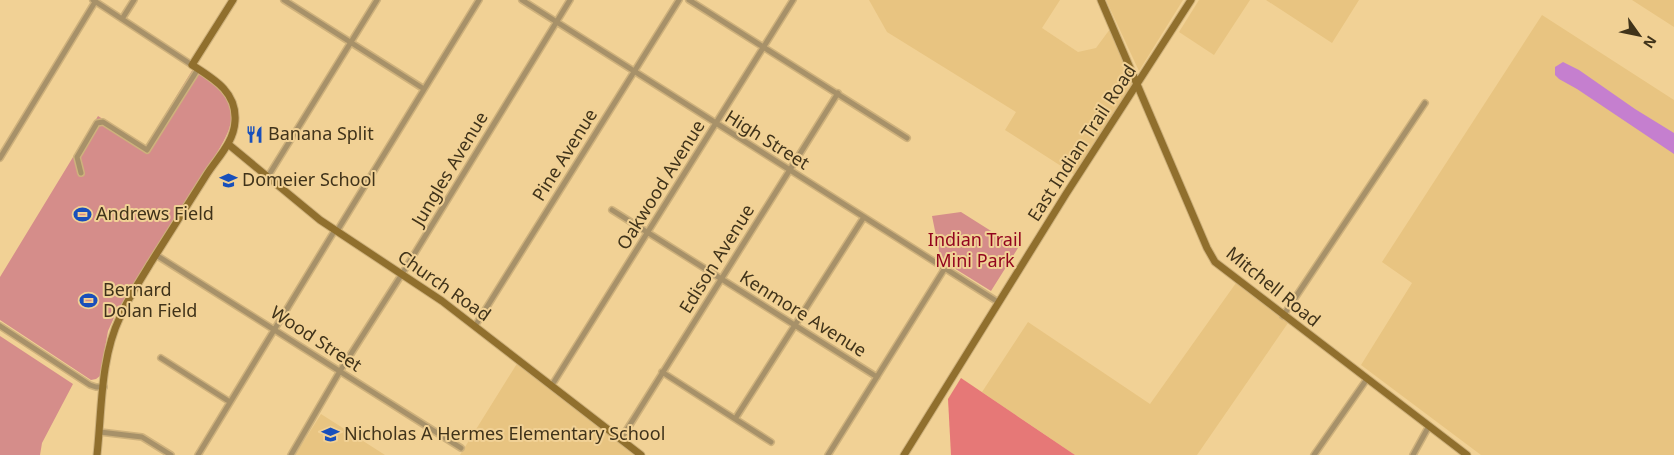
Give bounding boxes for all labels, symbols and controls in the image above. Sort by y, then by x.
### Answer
north arrow [1614,10,1664,60]
text: N [1639,32,1661,52]
street label: East Indian Trail Road [1021,59,1141,225]
street label: Pine Avenue [526,104,602,205]
street label: High Street [721,104,815,175]
street label: Jungles Avenue [404,107,493,232]
street label: Oakwood Avenue [611,115,710,254]
place label: Banana Split [268,121,374,145]
restaurant icon: Banana Split [244,124,264,144]
place label: Domeier School [242,167,376,191]
school or university icon: Domeier School [218,170,238,190]
street label: Edison Avenue [673,199,759,318]
place label: Andrews Field [96,201,214,225]
sports icon: Andrews Field [72,204,92,224]
park label: Indian Trail Mini Park [928,227,1022,272]
street label: Mitchell Road [1222,241,1326,332]
street label: Church Road [393,244,496,326]
street label: Kenmore Avenue [736,264,871,362]
place label: Bernard Dolan Field [103,277,197,322]
sports icon: Bernard Dolan Field [79,290,99,310]
street label: Wood Street [266,300,367,377]
place label: Nicholas A Hermes Elementary School [344,421,665,445]
school or university icon: Nicholas A Hermes Elementary School [320,424,340,444]

